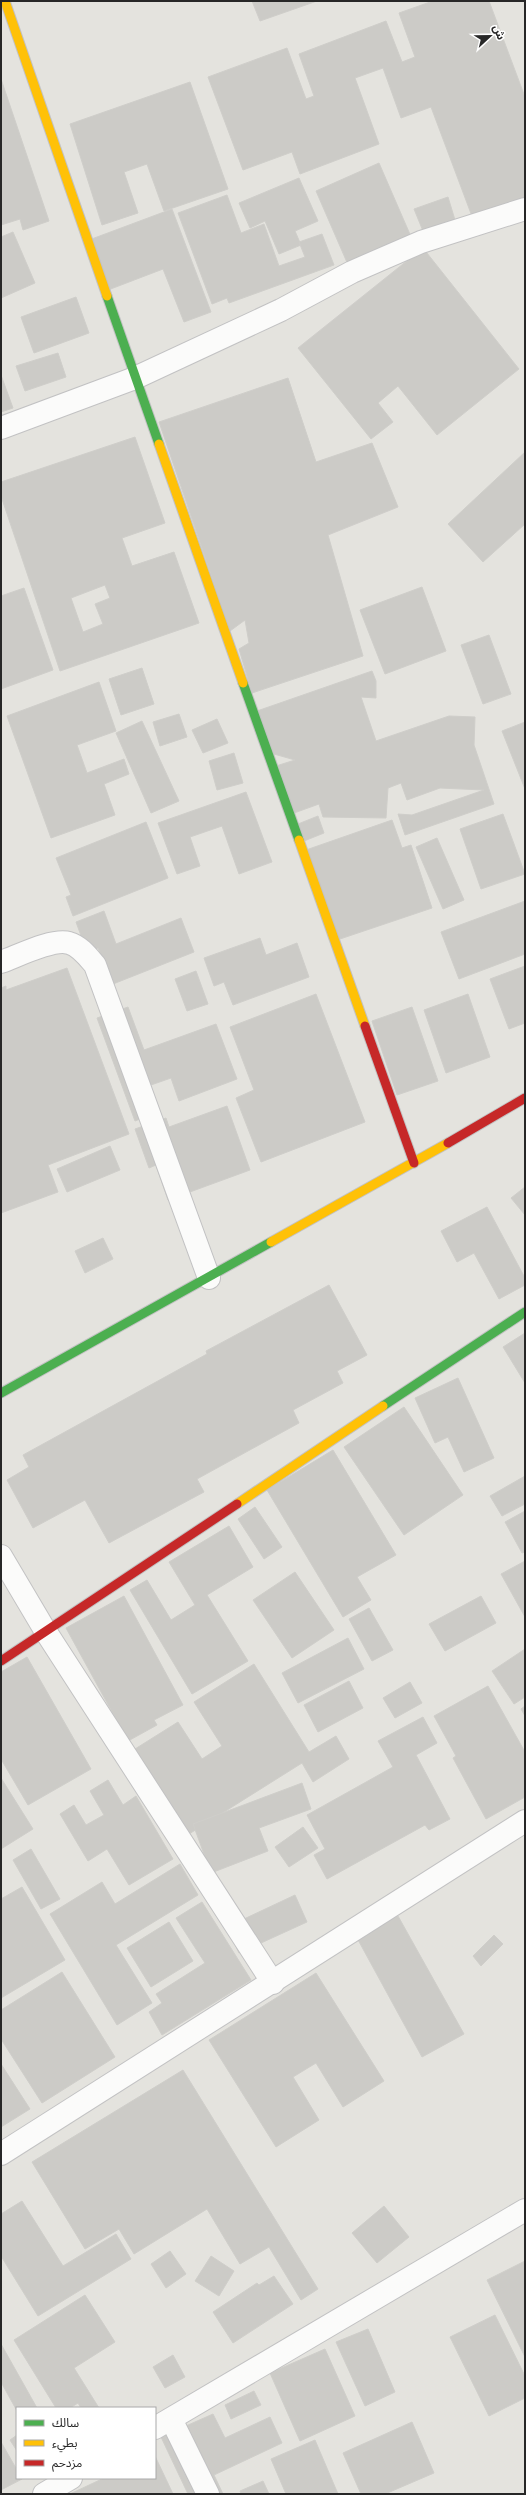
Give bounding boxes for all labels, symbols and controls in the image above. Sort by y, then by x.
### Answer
north arrow [470,16,510,56]
text: ش [490,23,509,42]
legend [16,2407,156,2479]
text: سالك [52,2415,79,2430]
text: بطيء [52,2435,78,2453]
text: مزدحم [52,2455,82,2472]

